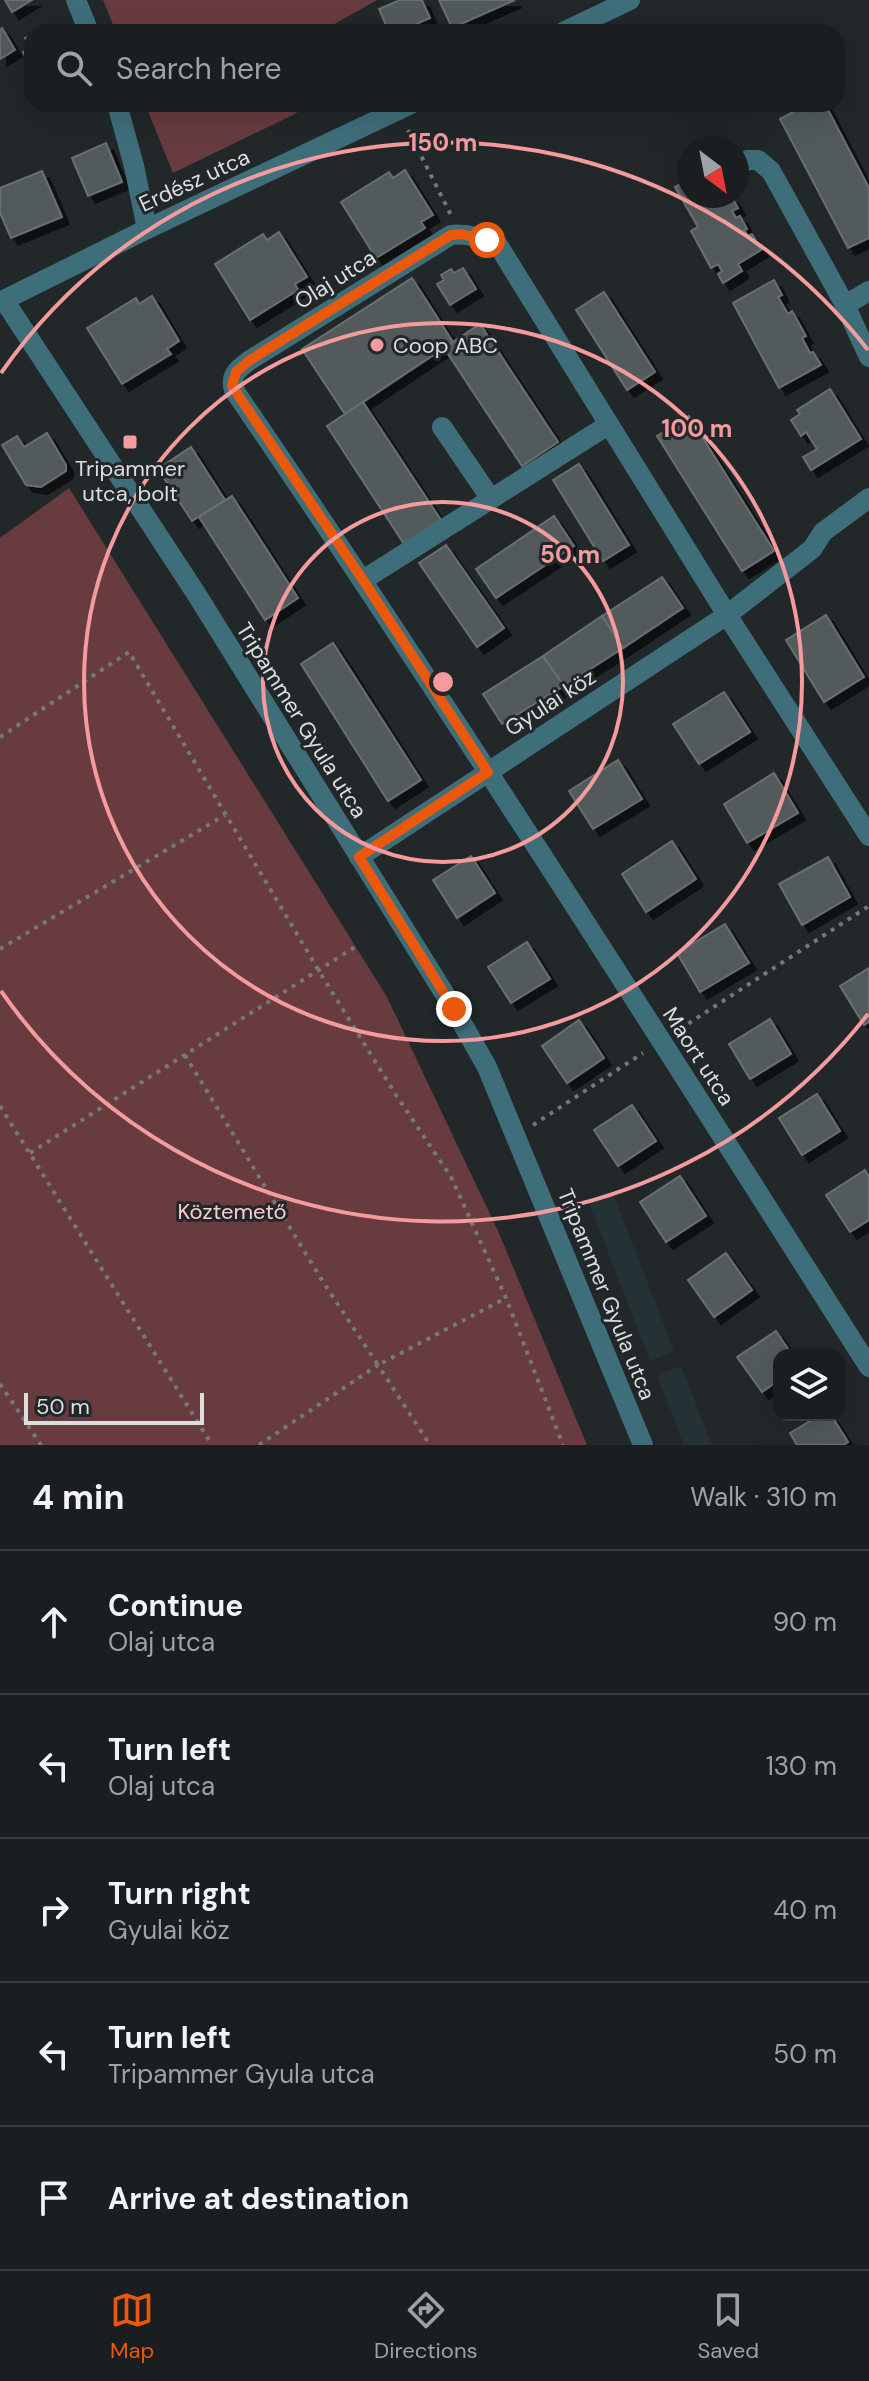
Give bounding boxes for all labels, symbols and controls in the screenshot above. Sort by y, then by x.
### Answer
search box [24,24,845,112]
icon: search [52,46,96,90]
text: Search here [116,49,282,88]
text: 150 m [409,127,477,158]
north arrow [677,136,749,208]
street label: Erdész utca [134,142,254,219]
route start [469,222,505,258]
street label: Olaj utca [289,243,381,316]
place label: Coop ABC [393,331,498,360]
marker: Coop ABC [368,336,386,354]
text: 100 m [662,413,732,444]
marker: Tripammer utca, bolt [121,433,139,451]
place label: Tripammer utca, bolt [75,454,185,508]
text: 50 m [540,539,600,570]
street label: Tripammer Gyula utca [229,617,374,824]
street label: Gyulai köz [499,662,601,743]
centre of rings [429,668,457,696]
route end [436,991,472,1027]
street label: Maort utca [656,1002,741,1111]
street label: Tripammer Gyula utca [551,1184,662,1404]
park label: Köztemető [177,1197,287,1226]
map controls [773,1349,845,1421]
button: layers [773,1349,845,1421]
scale bar [24,1389,204,1425]
text: 50 m [36,1392,90,1421]
text: 4 min [32,1475,124,1520]
text: Walk · 310 m [690,1480,837,1514]
text: Continue [108,1586,243,1625]
icon: ahead [32,1600,76,1644]
text: 90 m [773,1605,837,1639]
text: Olaj utca [108,1625,215,1659]
text: Turn left [108,1730,231,1769]
icon: left [32,1744,76,1788]
text: 130 m [766,1749,837,1783]
text: Olaj utca [108,1769,215,1803]
text: Turn right [108,1874,251,1913]
icon: right [32,1888,76,1932]
text: 40 m [773,1893,837,1927]
text: Gyulai köz [108,1913,230,1947]
text: Turn left [108,2018,231,2057]
icon: left [32,2032,76,2076]
text: 50 m [773,2037,837,2071]
text: Tripammer Gyula utca [108,2057,375,2091]
icon: arrive [32,2176,76,2220]
text: Arrive at destination [108,2179,409,2218]
tab: Map [110,2288,154,2365]
tab: Directions [374,2288,478,2365]
tab: Saved [697,2288,759,2365]

